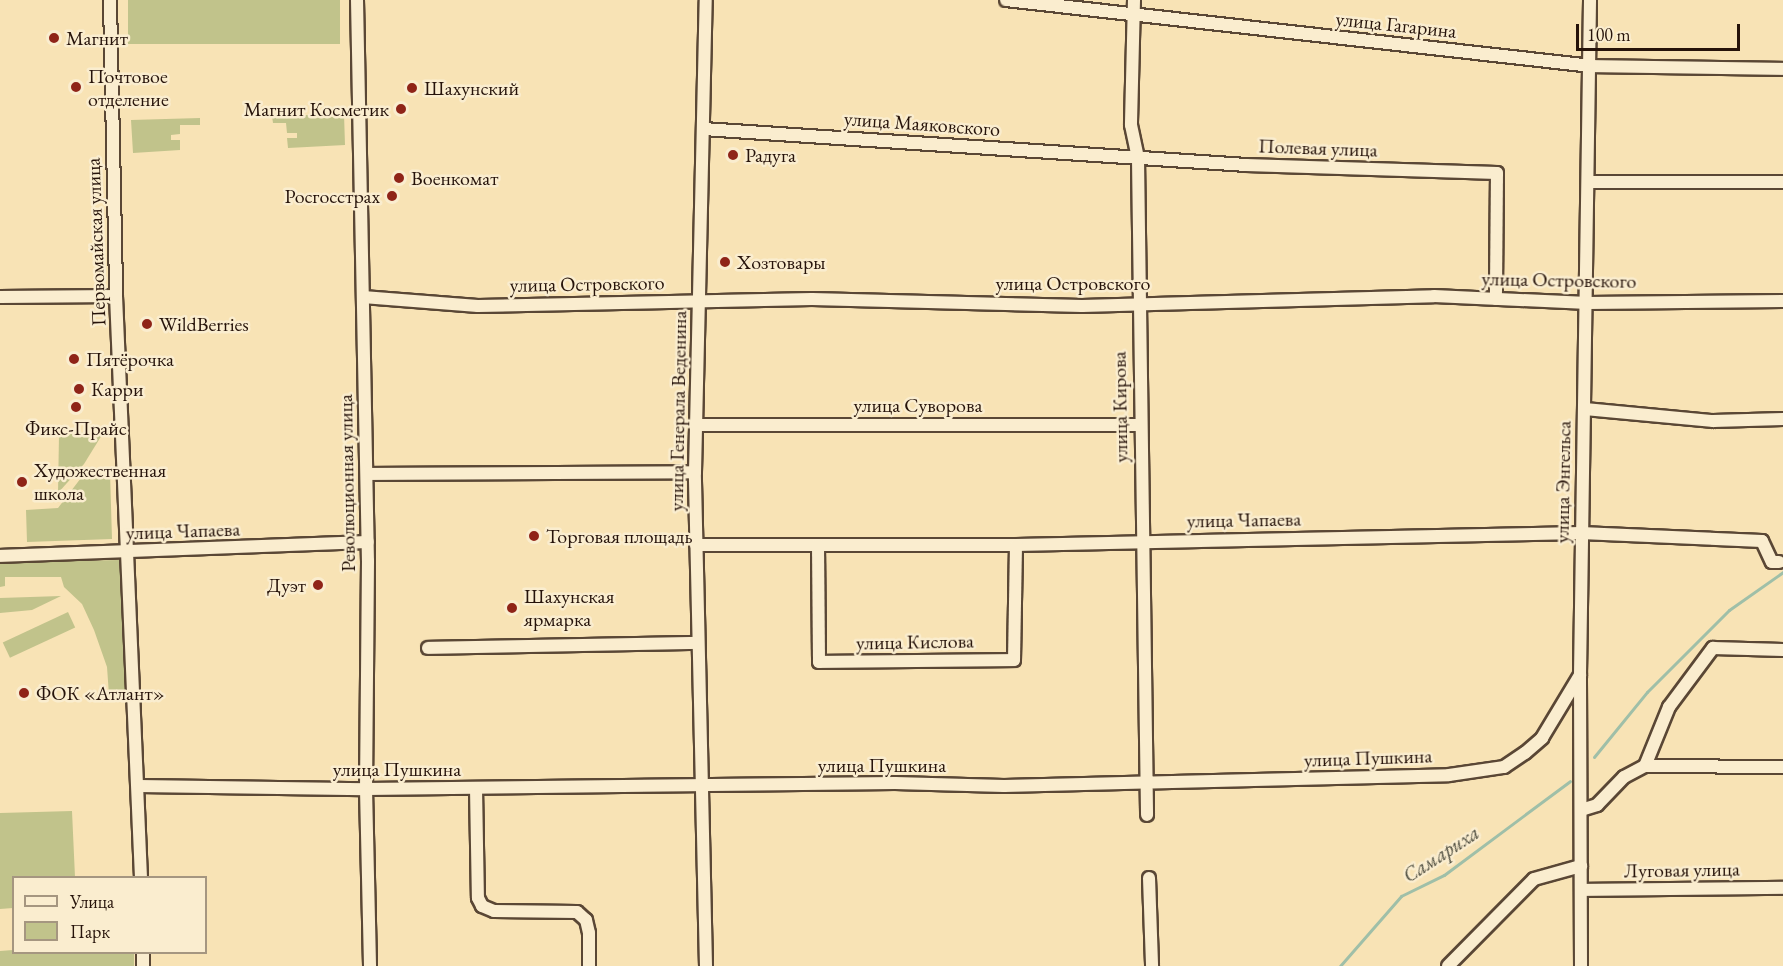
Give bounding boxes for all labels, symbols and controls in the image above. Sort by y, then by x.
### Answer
street label: улица Гагарина [1334,7,1458,43]
scale bar [1579,12,1742,50]
text: 100 m [1587,23,1631,46]
place label: Магнит [66,26,128,50]
marker: Магнит [47,31,61,45]
place label: Почтовое отделение [88,64,169,111]
place label: Шахунский [424,76,519,100]
marker: Почтовое отделение [69,80,83,94]
marker: Шахунский [405,81,419,95]
place label: Магнит Косметик [244,97,389,121]
marker: Магнит Косметик [394,102,408,116]
street label: улица Маяковского [843,107,1001,141]
street label: Полевая улица [1258,134,1378,162]
place label: Радуга [745,143,796,167]
marker: Радуга [726,148,740,162]
street label: Первомайская улица [81,157,111,327]
place label: Военкомат [411,166,498,190]
marker: Военкомат [392,171,406,185]
place label: Росгосстрах [285,184,380,208]
marker: Росгосстрах [385,189,399,203]
place label: Хозтовары [737,250,826,274]
marker: Хозтовары [718,255,732,269]
street label: улица Островского [1481,267,1637,293]
street label: улица Островского [509,271,665,297]
street label: улица Островского [996,271,1150,295]
street label: улица Генерала Веденина [664,310,692,512]
place label: WildBerries [159,312,249,336]
marker: WildBerries [140,317,154,331]
place label: Пятёрочка [86,347,174,371]
street label: улица Кирова [1107,351,1133,463]
marker: Пятёрочка [67,352,81,366]
place label: Карри [91,377,144,401]
marker: Карри [72,382,86,396]
street label: улица Суворова [854,393,982,417]
street label: Революционная улица [333,394,361,572]
marker: Фикс-Прайс [69,400,83,414]
place label: Фикс-Прайс [25,416,127,440]
street label: улица Энгельса [1550,421,1576,543]
place label: Художественная школа [34,458,166,505]
marker: Художественная школа [15,475,29,489]
street label: улица Чапаева [1187,507,1301,533]
street label: улица Чапаева [125,517,241,545]
place label: Торговая площадь [546,524,693,548]
marker: Торговая площадь [527,529,541,543]
place label: Дуэт [267,573,306,597]
marker: Дуэт [311,578,325,592]
place label: Шахунская ярмарка [524,584,614,631]
marker: Шахунская ярмарка [505,601,519,615]
street label: улица Кислова [856,629,974,655]
place label: ФОК «Атлант» [36,681,165,705]
marker: ФОК «Атлант» [17,686,31,700]
street label: улица Пушкина [1303,744,1433,772]
street label: улица Пушкина [818,753,946,777]
street label: улица Пушкина [333,757,461,781]
water label: Самариха [1398,820,1484,888]
street label: Луговая улица [1624,857,1740,883]
legend [12,876,207,954]
text: Улица [70,890,114,913]
text: Парк [70,920,110,943]

